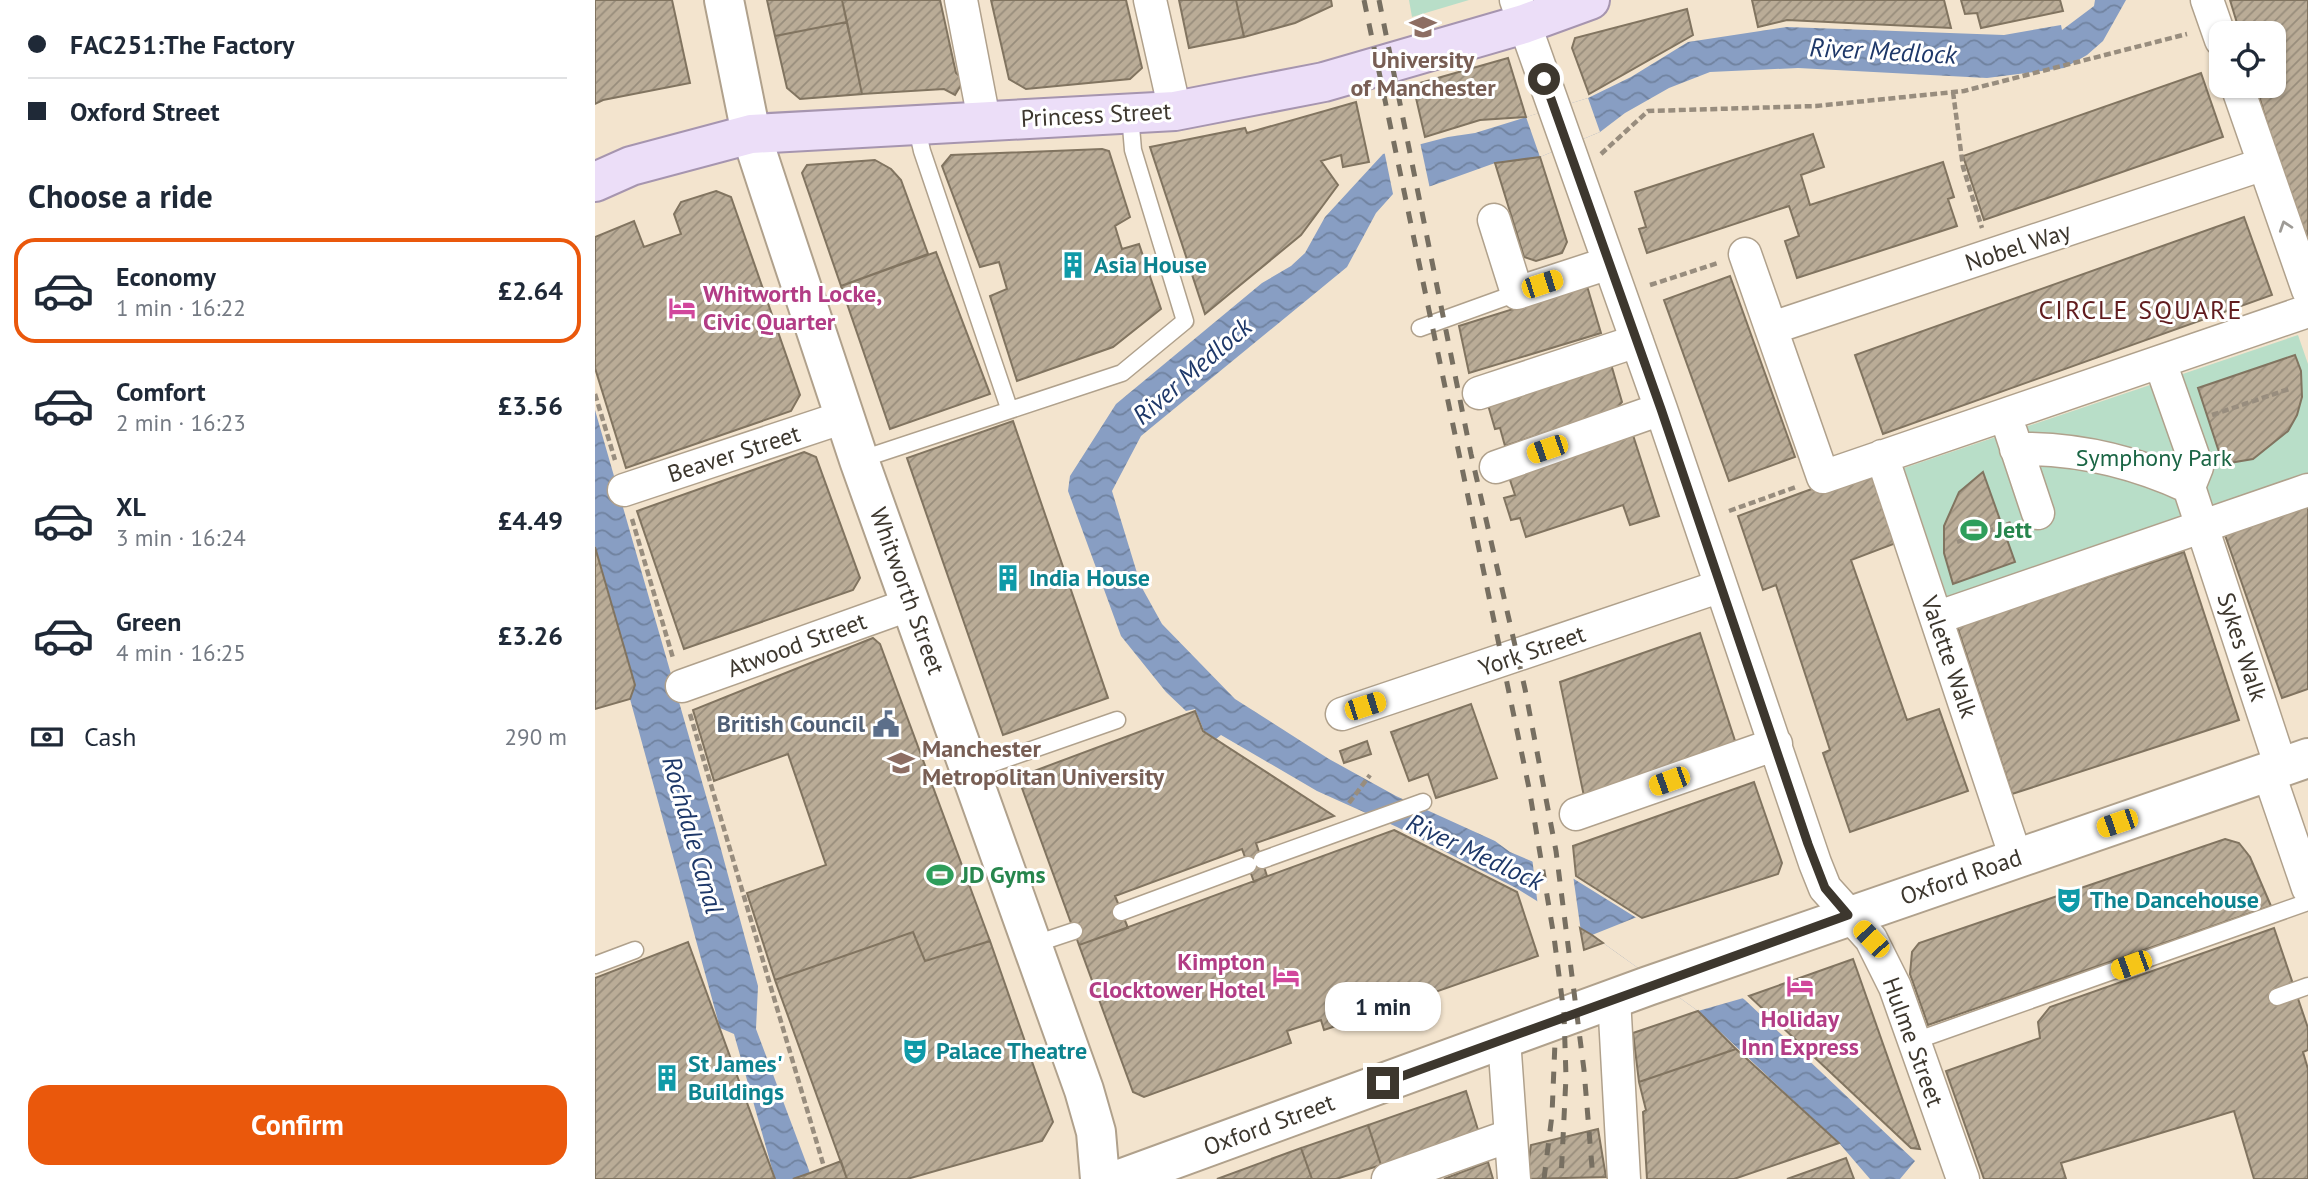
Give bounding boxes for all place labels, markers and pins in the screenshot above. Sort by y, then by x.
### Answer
school or university icon: University of Manchester [1408,12,1438,42]
place label: University of Manchester [1350,44,1496,103]
place label: Asia House [1094,249,1207,280]
building icon: Asia House [1058,250,1088,280]
place label: Whitworth Locke, Civic Quarter [703,278,882,337]
hotel icon: Whitworth Locke, Civic Quarter [667,293,697,323]
place label: Jett [1994,514,2032,545]
sports icon: Jett [1959,515,1989,545]
place label: India House [1029,562,1150,593]
building icon: India House [993,563,1023,593]
place label: British Council [717,708,866,739]
public building icon: British Council [871,709,901,739]
place label: Manchester Metropolitan University [922,733,1165,792]
school or university icon: Manchester Metropolitan University [886,748,916,778]
place label: JD Gyms [960,859,1046,890]
sports icon: JD Gyms [925,860,955,890]
place label: The Dancehouse [2090,884,2259,915]
theatre icon: The Dancehouse [2054,885,2084,915]
place label: Kimpton Clocktower Hotel [1089,946,1266,1005]
hotel icon: Kimpton Clocktower Hotel [1271,961,1301,991]
hotel icon: Holiday Inn Express [1785,971,1815,1001]
place label: Holiday Inn Express [1741,1003,1859,1062]
place label: Palace Theatre [936,1035,1087,1066]
theatre icon: Palace Theatre [900,1036,930,1066]
place label: St James' Buildings [688,1048,784,1107]
building icon: St James' Buildings [652,1063,682,1093]

